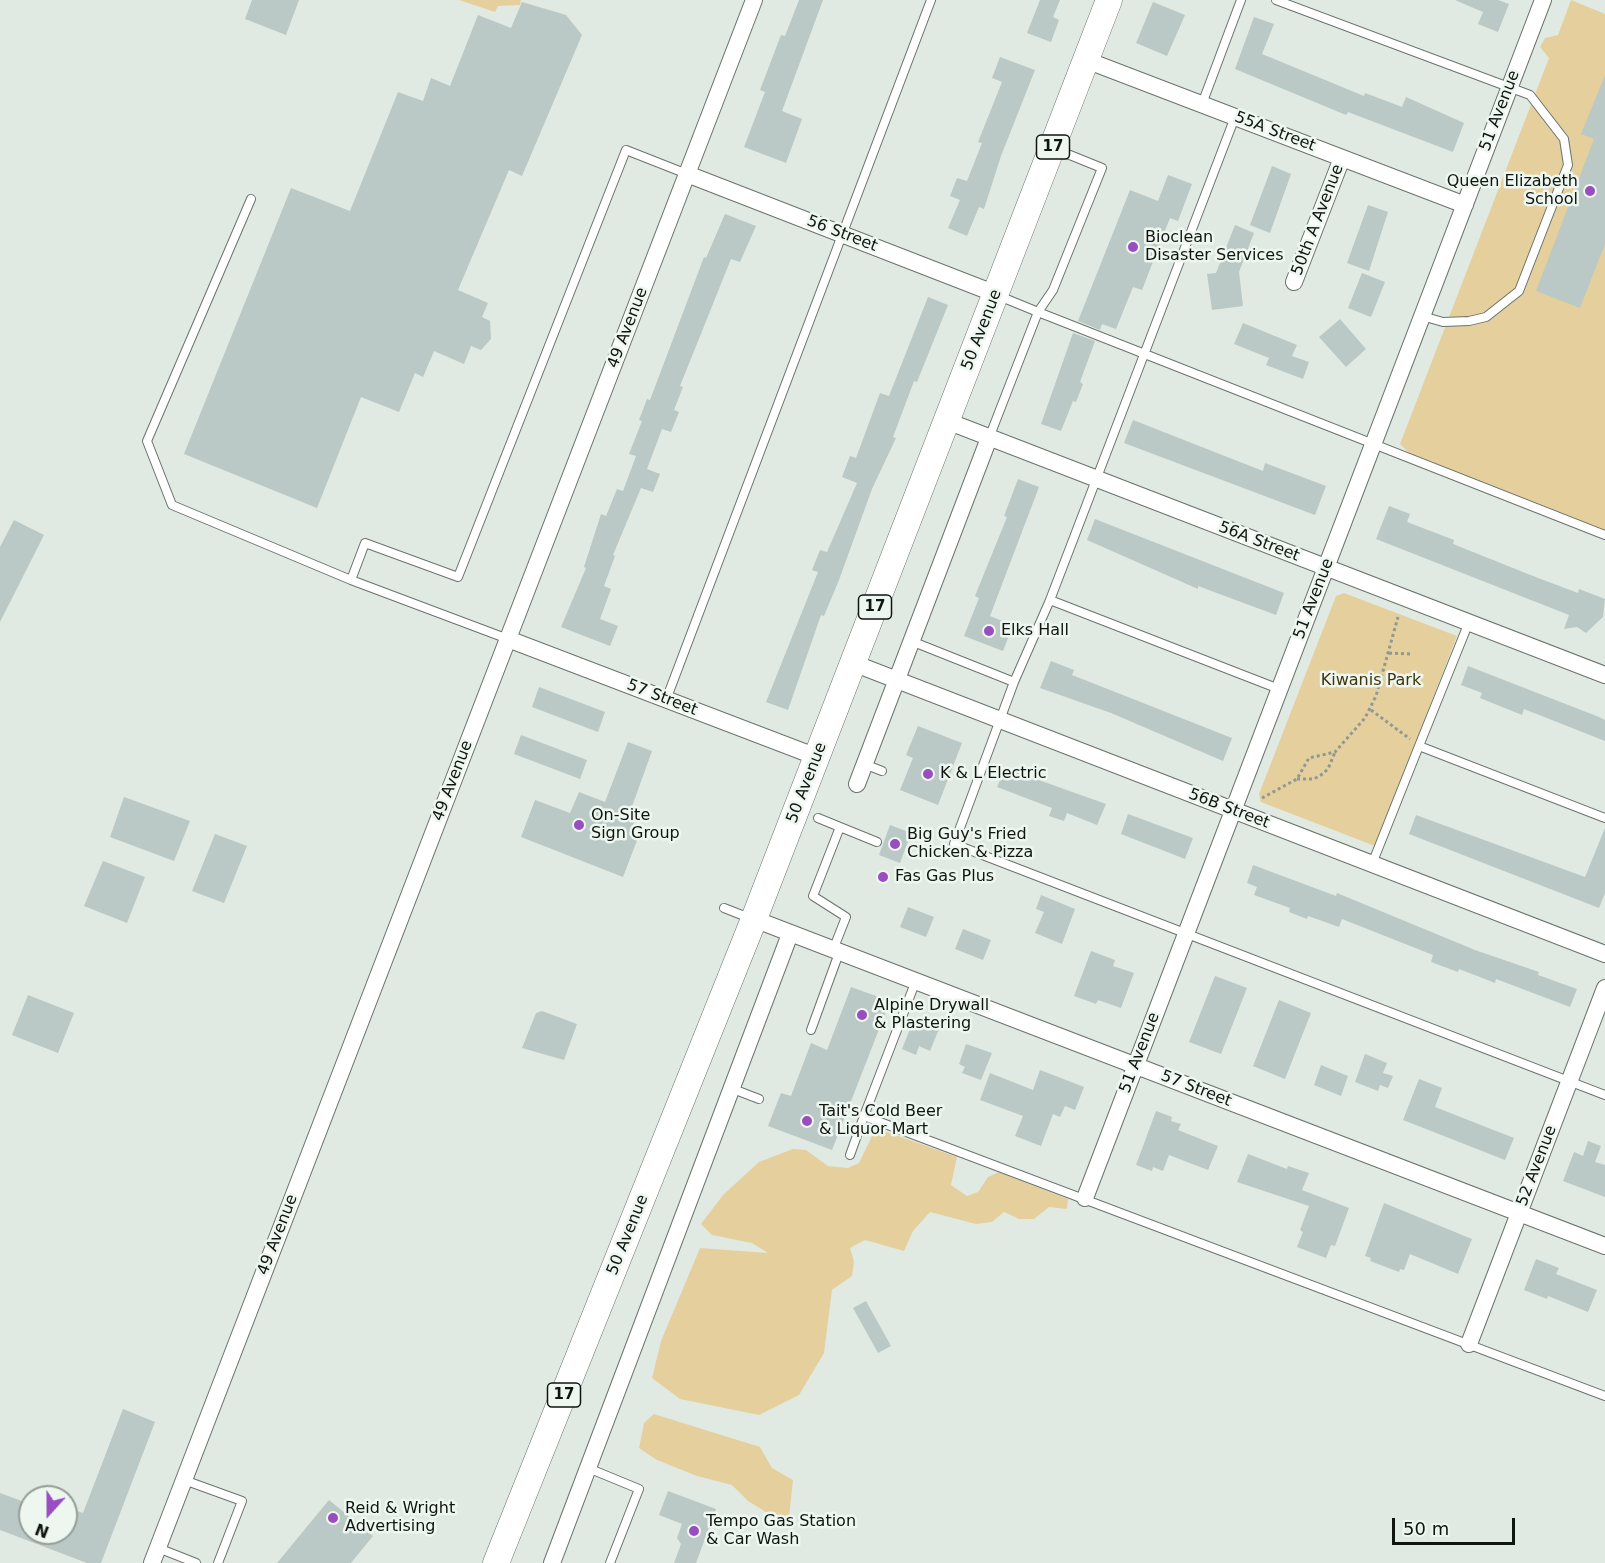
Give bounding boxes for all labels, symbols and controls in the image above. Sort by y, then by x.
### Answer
street label: 51 Avenue [1476,68,1524,154]
street label: 55A Street [1232,108,1318,156]
road number: 17 [1036,135,1070,159]
street label: 50th A Avenue [1288,162,1348,278]
place label: Queen Elizabeth School [1447,172,1578,210]
marker: Queen Elizabeth School [1583,184,1597,198]
street label: 56 Street [804,212,880,256]
place label: Bioclean Disaster Services [1145,228,1283,266]
marker: Bioclean Disaster Services [1126,240,1140,254]
street label: 49 Avenue [604,285,652,371]
street label: 50 Avenue [958,287,1006,373]
street label: 56A Street [1216,518,1302,566]
street label: 51 Avenue [1290,556,1338,642]
road number: 17 [858,595,892,619]
place label: Elks Hall [1001,621,1069,641]
marker: Elks Hall [982,624,996,638]
park label: Kiwanis Park [1321,671,1421,691]
street label: 57 Street [624,676,700,720]
street label: 49 Avenue [429,738,477,824]
street label: 50 Avenue [783,740,831,826]
place label: K & L Electric [940,764,1046,784]
marker: K & L Electric [921,767,935,781]
street label: 56B Street [1186,785,1272,833]
place label: On-Site Sign Group [591,806,680,844]
marker: On-Site Sign Group [572,818,586,832]
place label: Big Guy's Fried Chicken & Pizza [907,825,1033,863]
marker: Big Guy's Fried Chicken & Pizza [888,837,902,851]
place label: Fas Gas Plus [895,867,994,887]
marker: Fas Gas Plus [876,870,890,884]
place label: Alpine Drywall & Plastering [874,996,989,1034]
marker: Alpine Drywall & Plastering [855,1008,869,1022]
street label: 51 Avenue [1116,1010,1164,1096]
street label: 57 Street [1158,1067,1234,1111]
place label: Tait's Cold Beer & Liquor Mart [819,1102,942,1140]
marker: Tait's Cold Beer & Liquor Mart [800,1114,814,1128]
street label: 52 Avenue [1513,1123,1561,1209]
street label: 49 Avenue [254,1192,302,1278]
street label: 50 Avenue [603,1192,653,1278]
road number: 17 [548,1383,580,1407]
north arrow [18,1485,78,1545]
place label: Reid & Wright Advertising [345,1499,455,1537]
scale bar [1395,1506,1518,1544]
marker: Reid & Wright Advertising [326,1511,340,1525]
place label: Tempo Gas Station & Car Wash [706,1512,856,1550]
text: 50 m [1403,1518,1449,1539]
text: N [32,1519,52,1542]
marker: Tempo Gas Station & Car Wash [687,1524,701,1538]

